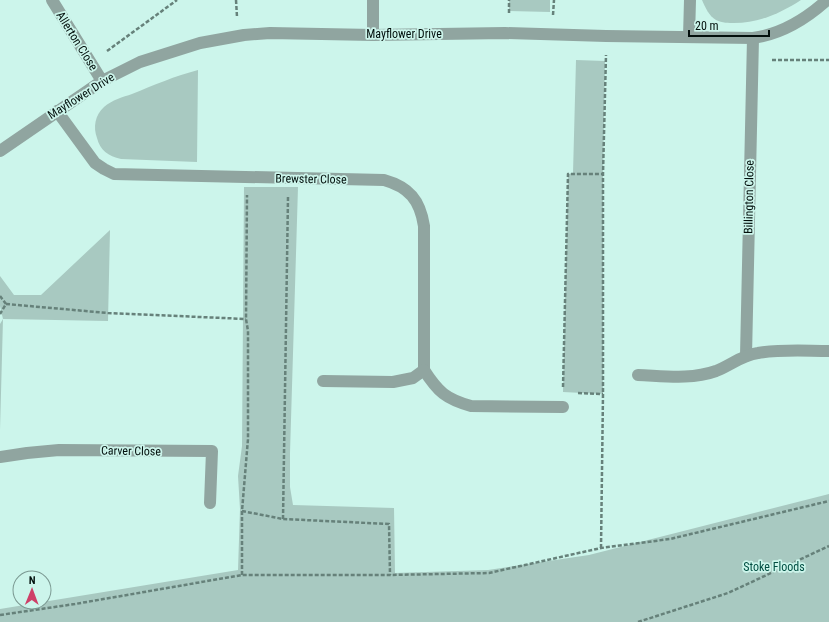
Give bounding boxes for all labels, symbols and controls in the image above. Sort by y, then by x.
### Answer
street label: Allerton Close [53,9,101,73]
scale bar [689,12,769,38]
text: 20 m [695,19,719,33]
street label: Mayflower Drive [366,27,442,41]
street label: Mayflower Drive [45,70,117,122]
street label: Billington Close [741,160,757,234]
street label: Brewster Close [275,171,347,187]
street label: Carver Close [101,443,162,459]
park label: Stoke Floods [743,560,805,574]
north arrow [12,570,52,610]
text: N [29,574,36,587]

